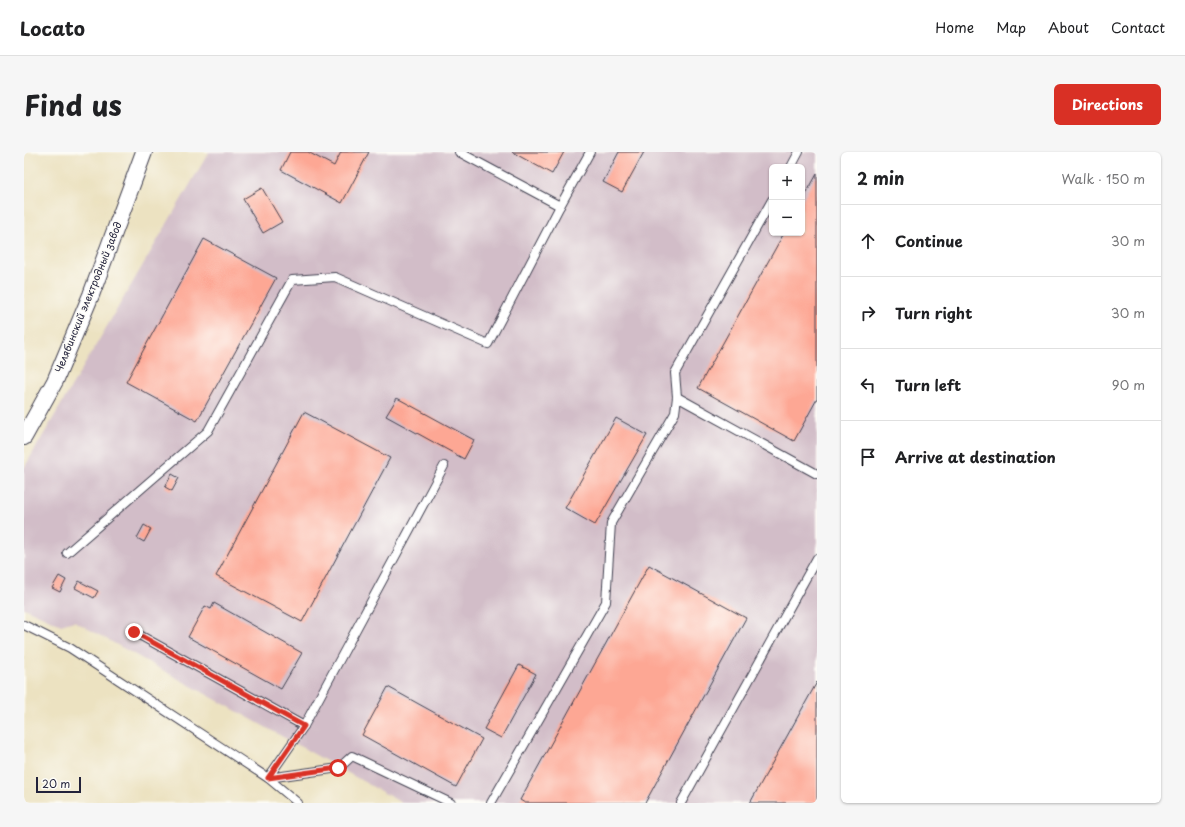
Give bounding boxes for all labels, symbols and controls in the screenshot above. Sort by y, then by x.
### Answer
text: Locato [20,14,85,42]
text: Home [935,17,974,38]
text: Map [996,17,1026,38]
text: About [1048,17,1089,38]
text: Contact [1111,17,1165,38]
text: Find us [24,83,122,126]
button: Directions [1054,84,1161,125]
map controls [769,164,805,236]
button: + [769,164,805,200]
text: 2 min [857,165,904,191]
text: Walk · 150 m [1061,169,1145,188]
button: − [769,200,805,236]
street label: Челябинский электродный завод [50,219,125,375]
text: Continue [895,229,963,252]
icon: ahead [857,230,879,252]
text: 30 m [1111,231,1145,250]
text: Turn right [895,301,972,324]
icon: right [857,302,879,324]
text: 30 m [1111,303,1145,322]
text: Turn left [895,373,961,396]
icon: left [857,374,879,396]
text: 90 m [1112,375,1145,394]
text: Arrive at destination [895,445,1056,468]
icon: arrive [857,446,879,468]
route end [125,623,143,641]
route start [329,759,347,777]
scale bar [36,775,81,794]
text: 20 m [42,775,70,792]

